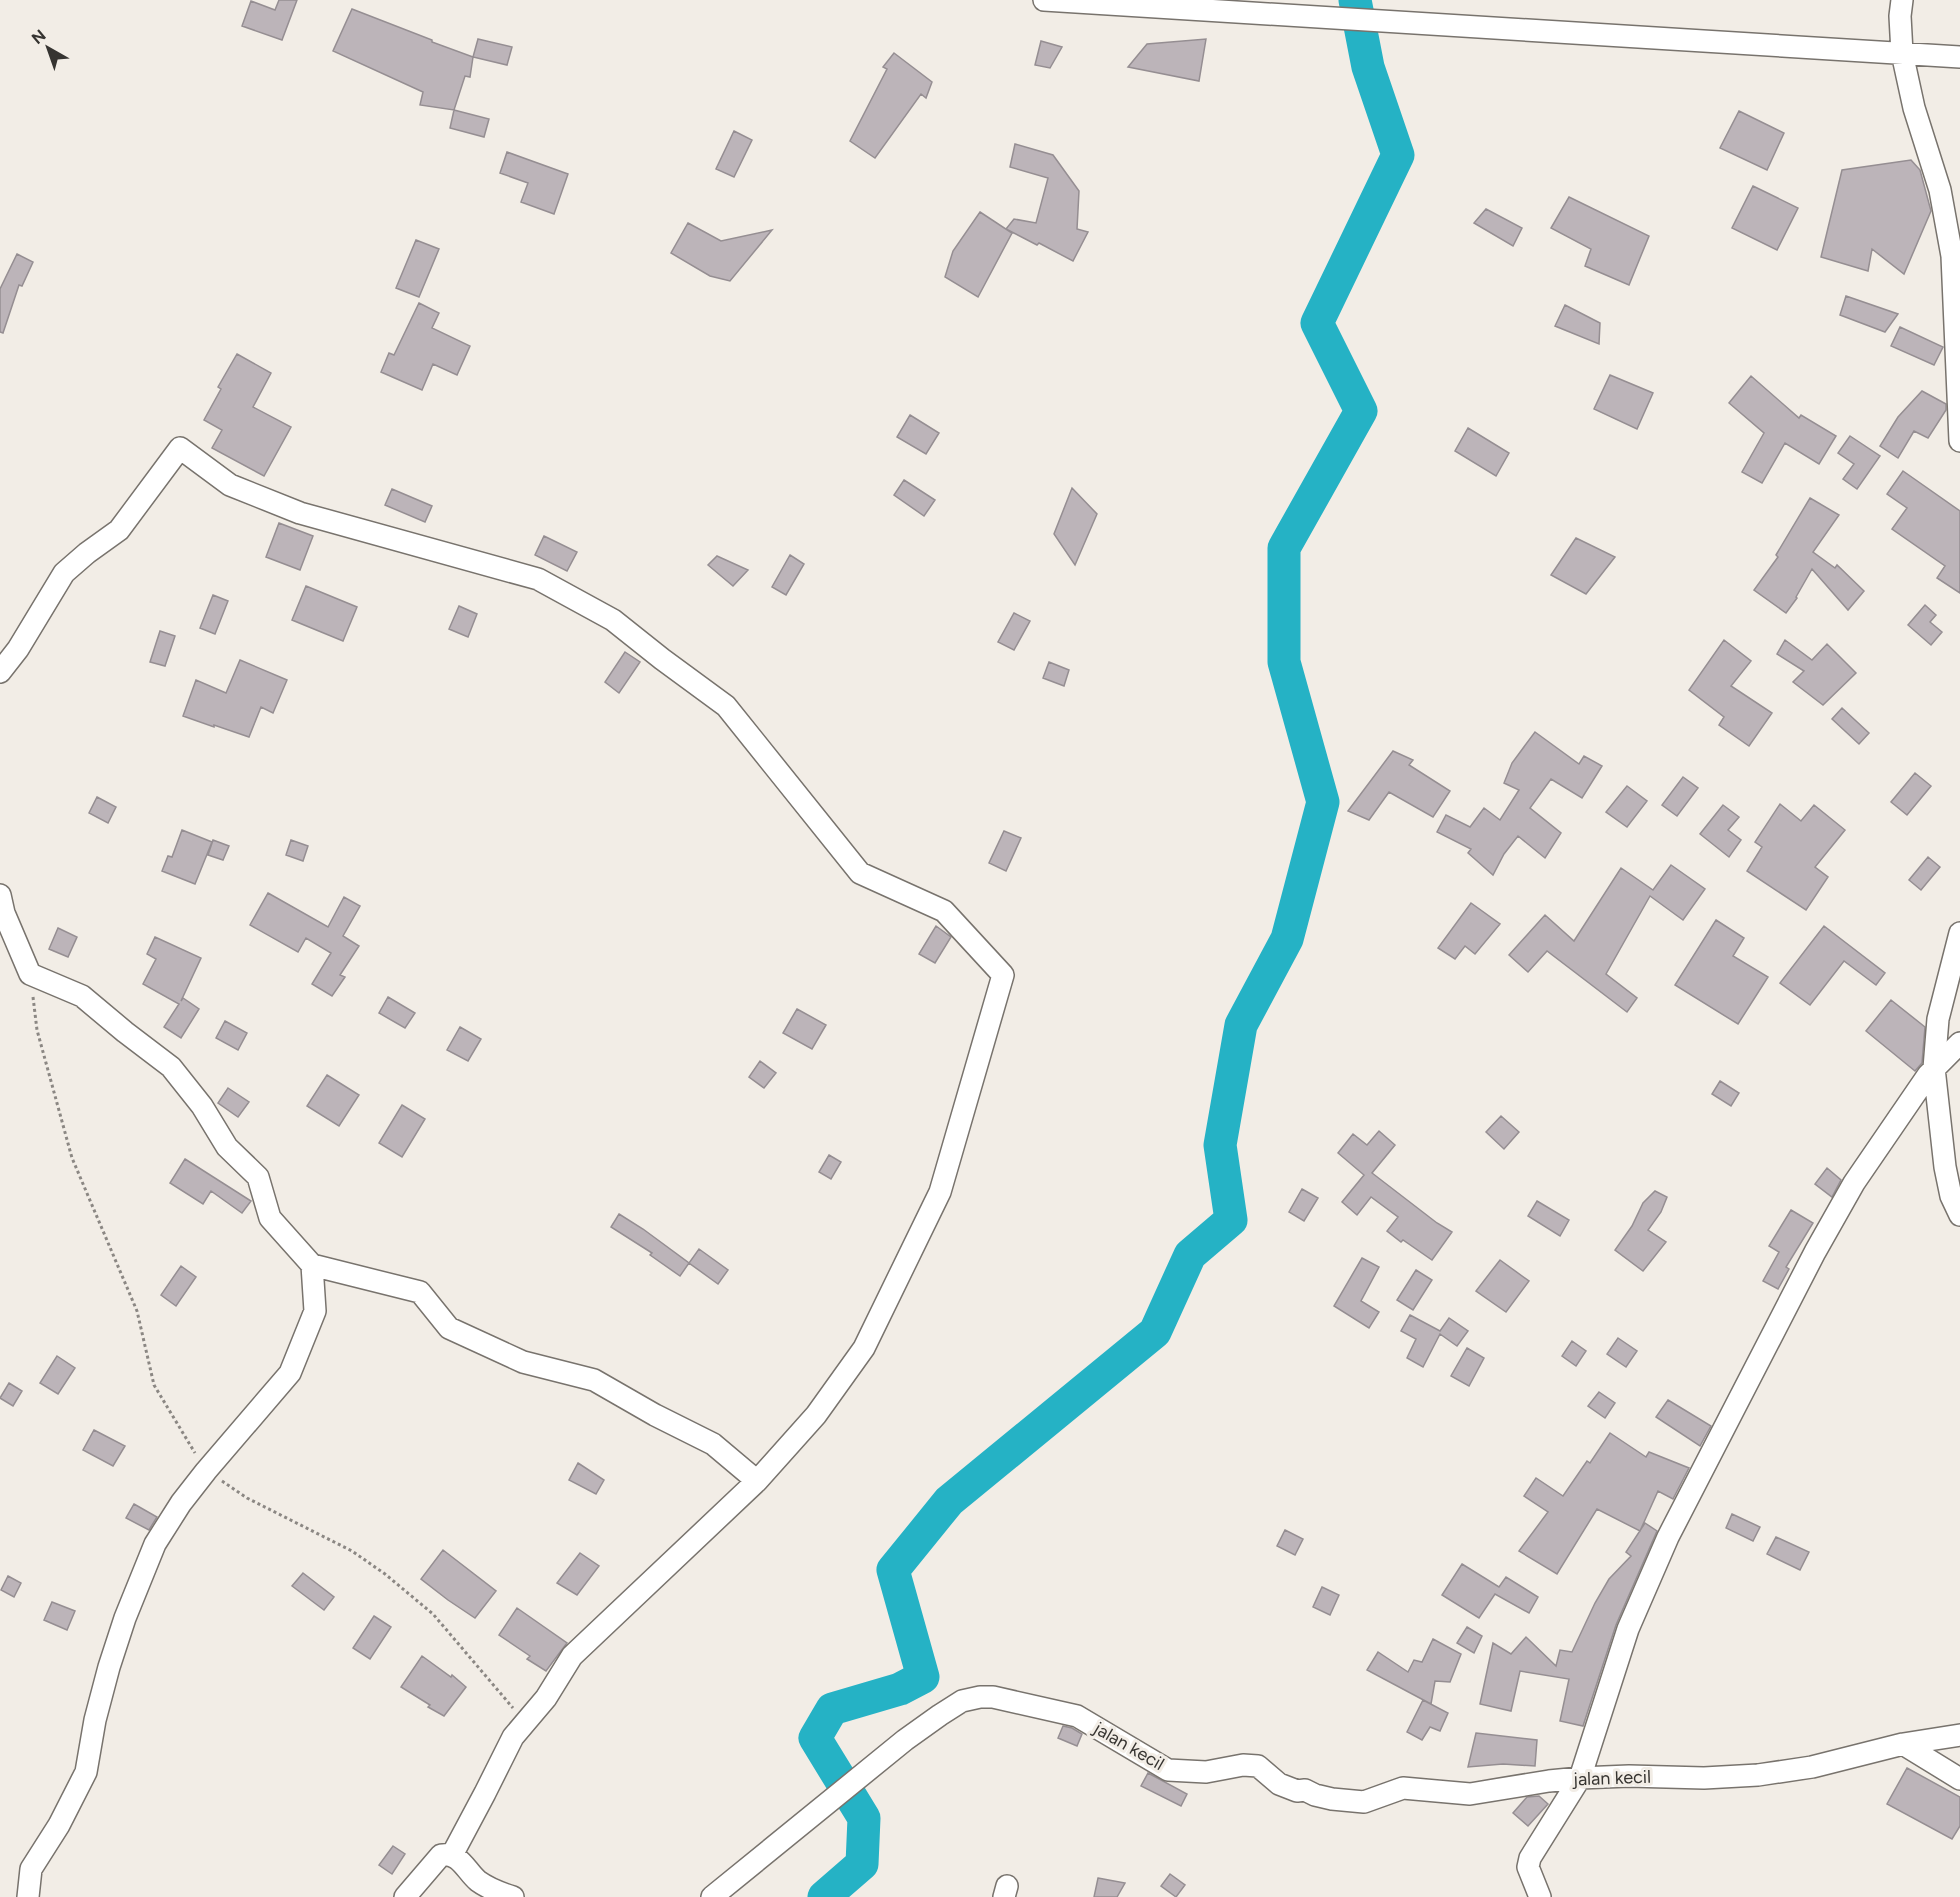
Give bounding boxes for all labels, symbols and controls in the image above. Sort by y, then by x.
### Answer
north arrow [18,18,78,78]
text: N [28,26,50,48]
street label: jalan kecil [1089,1717,1168,1775]
street label: jalan kecil [1572,1766,1651,1790]

